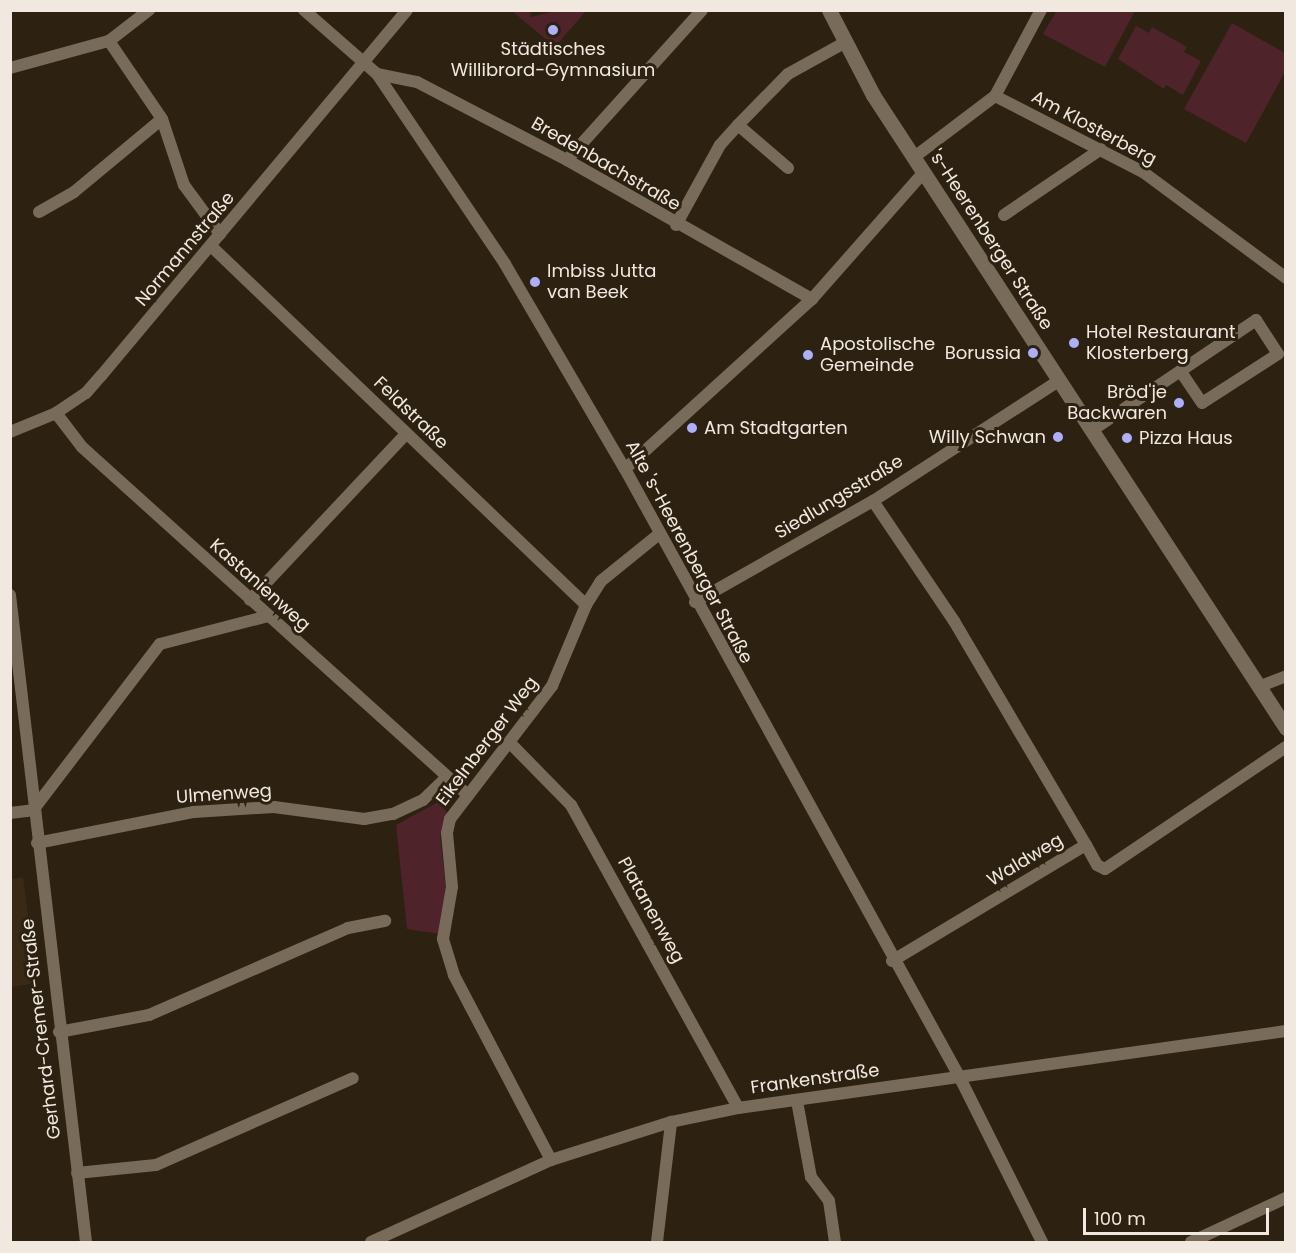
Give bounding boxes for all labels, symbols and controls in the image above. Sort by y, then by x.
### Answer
marker: Städtisches Willibrord-Gymnasium [546,23,560,37]
place label: Städtisches Willibrord-Gymnasium [451,39,655,82]
street label: Am Klosterberg [1028,86,1160,170]
street label: Bredenbachstraße [528,112,684,216]
street label: 's-Heerenberger Straße [925,146,1057,334]
street label: Normannstraße [131,187,239,311]
place label: Imbiss Jutta van Beek [547,261,656,304]
marker: Imbiss Jutta van Beek [528,275,542,289]
place label: Hotel Restaurant Klosterberg [1086,322,1236,364]
place label: Apostolische Gemeinde [820,334,935,376]
marker: Hotel Restaurant Klosterberg [1067,336,1081,350]
place label: Borussia [945,342,1021,364]
marker: Borussia [1026,346,1040,360]
marker: Apostolische Gemeinde [801,348,815,362]
street label: Feldstraße [369,372,453,454]
place label: Bröd'je Backwaren [1067,382,1167,424]
marker: Bröd'je Backwaren [1172,396,1186,410]
place label: Am Stadtgarten [704,417,848,439]
marker: Am Stadtgarten [685,421,699,435]
place label: Willy Schwan [929,426,1046,448]
place label: Pizza Haus [1139,427,1233,449]
marker: Willy Schwan [1051,430,1065,444]
marker: Pizza Haus [1120,431,1134,445]
street label: Alte 's-Heerenberger Straße [621,437,757,667]
street label: Siedlungsstraße [771,450,907,544]
street label: Kastanienweg [205,534,315,636]
street label: Eikelnberger Weg [431,672,543,810]
street label: Ulmenweg [175,780,273,808]
street label: Waldweg [983,829,1067,891]
street label: Platanenweg [613,853,689,967]
street label: Gerhard-Cremer-Straße [17,918,65,1140]
street label: Frankenstraße [749,1059,881,1099]
scale bar [1086,1196,1272,1234]
text: 100 m [1094,1206,1146,1231]

